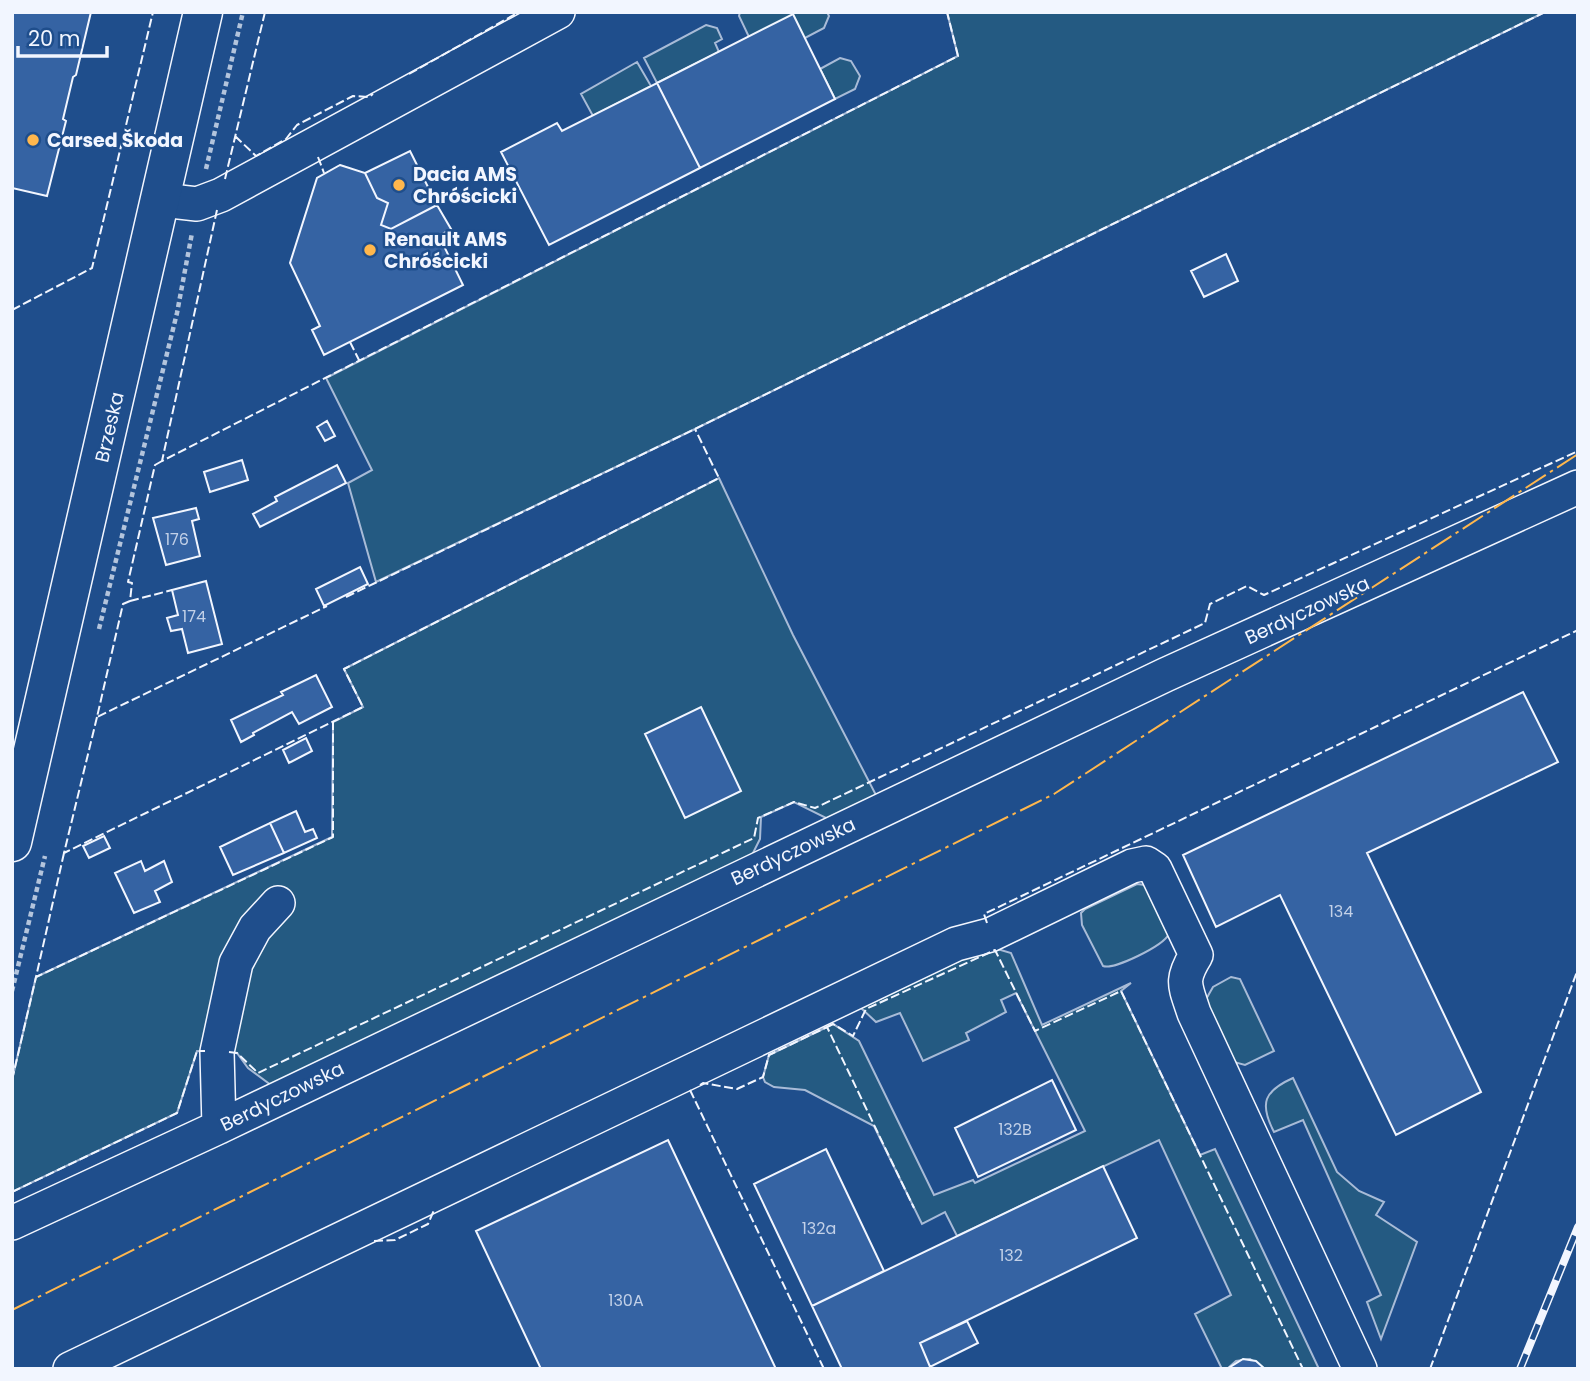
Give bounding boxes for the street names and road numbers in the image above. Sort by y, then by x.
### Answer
street label: Brzeska [88,389,131,465]
street label: Berdyczowska [1241,570,1374,651]
street label: Berdyczowska [727,811,860,892]
street label: Berdyczowska [216,1055,349,1138]

